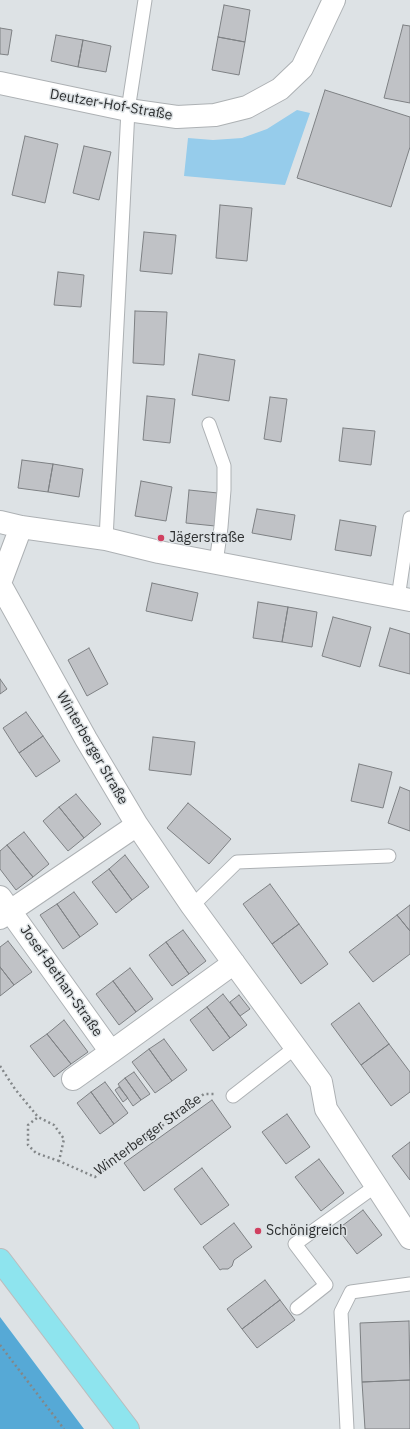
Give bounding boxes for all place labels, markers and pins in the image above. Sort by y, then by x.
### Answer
place label: Jägerstraße [169,530,245,546]
marker: Jägerstraße [156,533,166,543]
place label: Schönigreich [266,1223,347,1239]
marker: Schönigreich [253,1226,263,1236]

